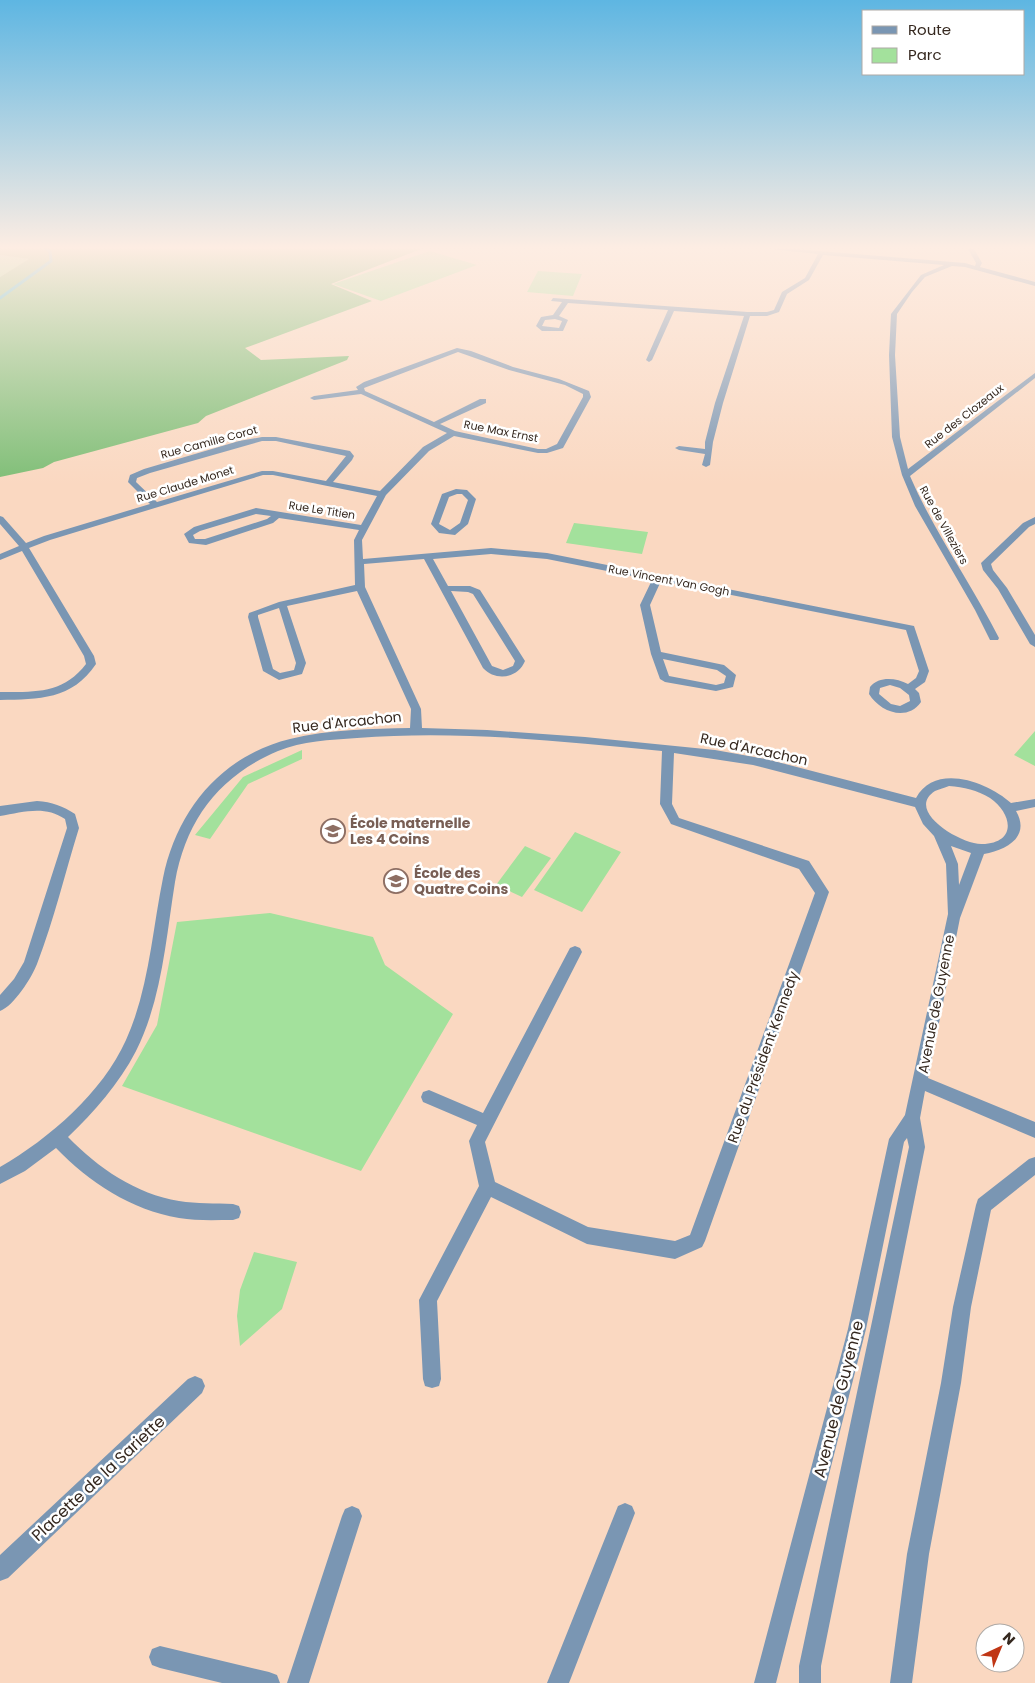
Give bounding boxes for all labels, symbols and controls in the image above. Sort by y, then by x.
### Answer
legend [862,10,1025,75]
text: Route [908,19,951,40]
text: Parc [908,44,942,65]
street label: Rue des Clozeaux [921,380,1007,452]
street label: Rue Max Ernst [463,416,539,446]
street label: Rue Camille Corot [159,421,259,463]
street label: Rue Claude Monet [134,462,236,506]
street label: Rue de Villeziers [916,483,972,567]
street label: Rue Le Titien [288,497,356,523]
street label: Rue Vincent Van Gogh [607,560,731,600]
street label: Rue d'Arcachon [291,706,403,738]
street label: Rue d'Arcachon [698,728,810,770]
place label: École maternelle Les 4 Coins [350,813,471,849]
school or university icon: École maternelle Les 4 Coins [320,818,346,844]
place label: École des Quatre Coins [414,863,508,899]
school or university icon: École des Quatre Coins [383,868,409,894]
street label: Avenue de Guyenne [913,932,959,1075]
street label: Rue du Président Kennedy [723,968,804,1146]
street label: Avenue de Guyenne [808,1318,869,1480]
street label: Placette de la Sariette [26,1410,170,1546]
north arrow [975,1623,1025,1673]
text: N [998,1628,1020,1649]

